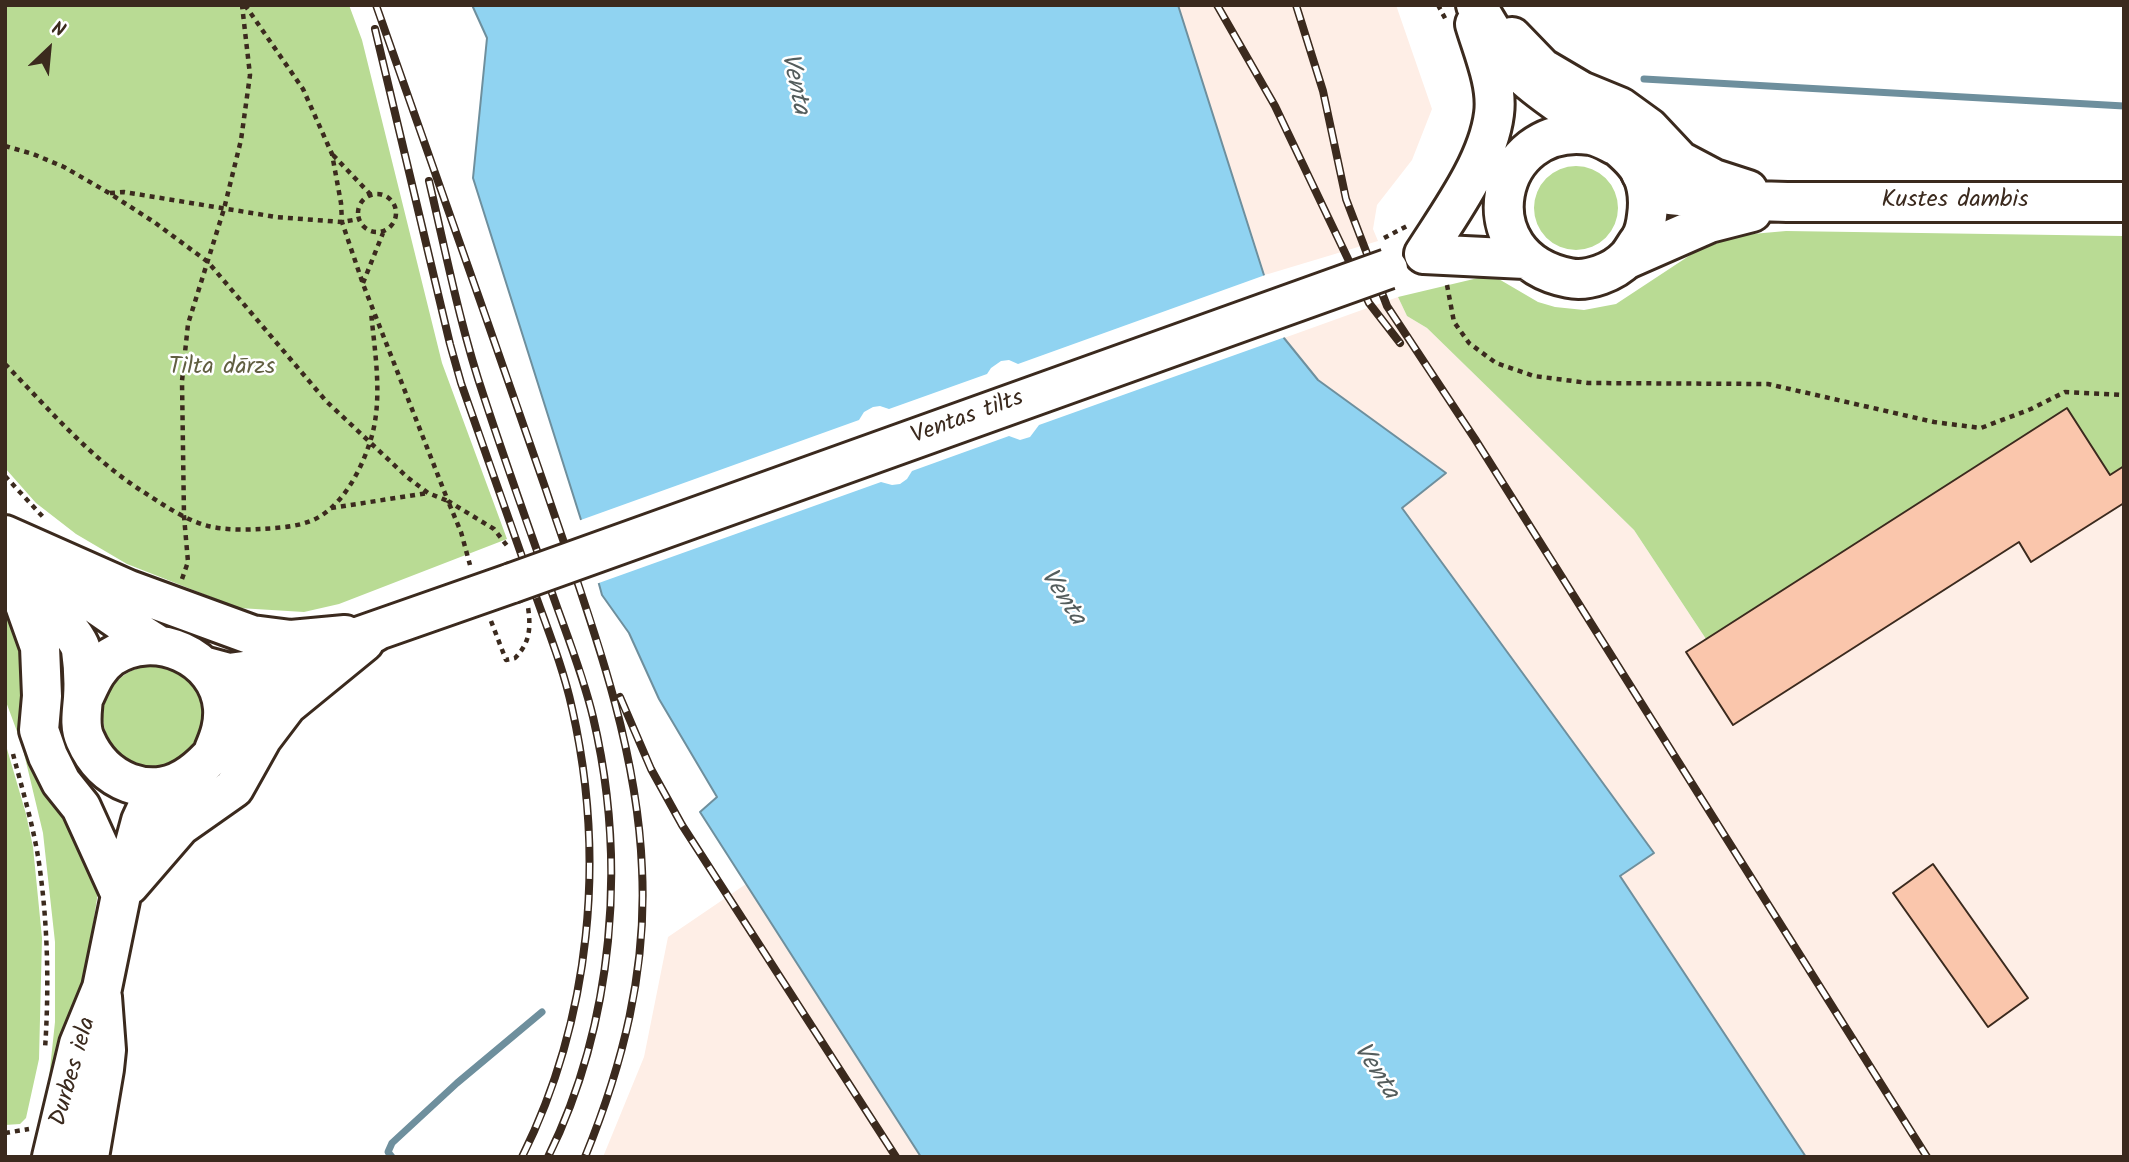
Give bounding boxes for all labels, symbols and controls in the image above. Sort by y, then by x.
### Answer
north arrow [14,14,84,84]
text: N [46,14,70,46]
water label: Venta [771,51,815,117]
street label: Kustes dambis [1882,188,2028,216]
park label: Tilta dārzs [169,355,275,383]
street label: Ventas tilts [908,385,1028,453]
water label: Venta [1031,564,1091,632]
street label: Durbes iela [46,1014,104,1130]
water label: Venta [1344,1038,1404,1106]

